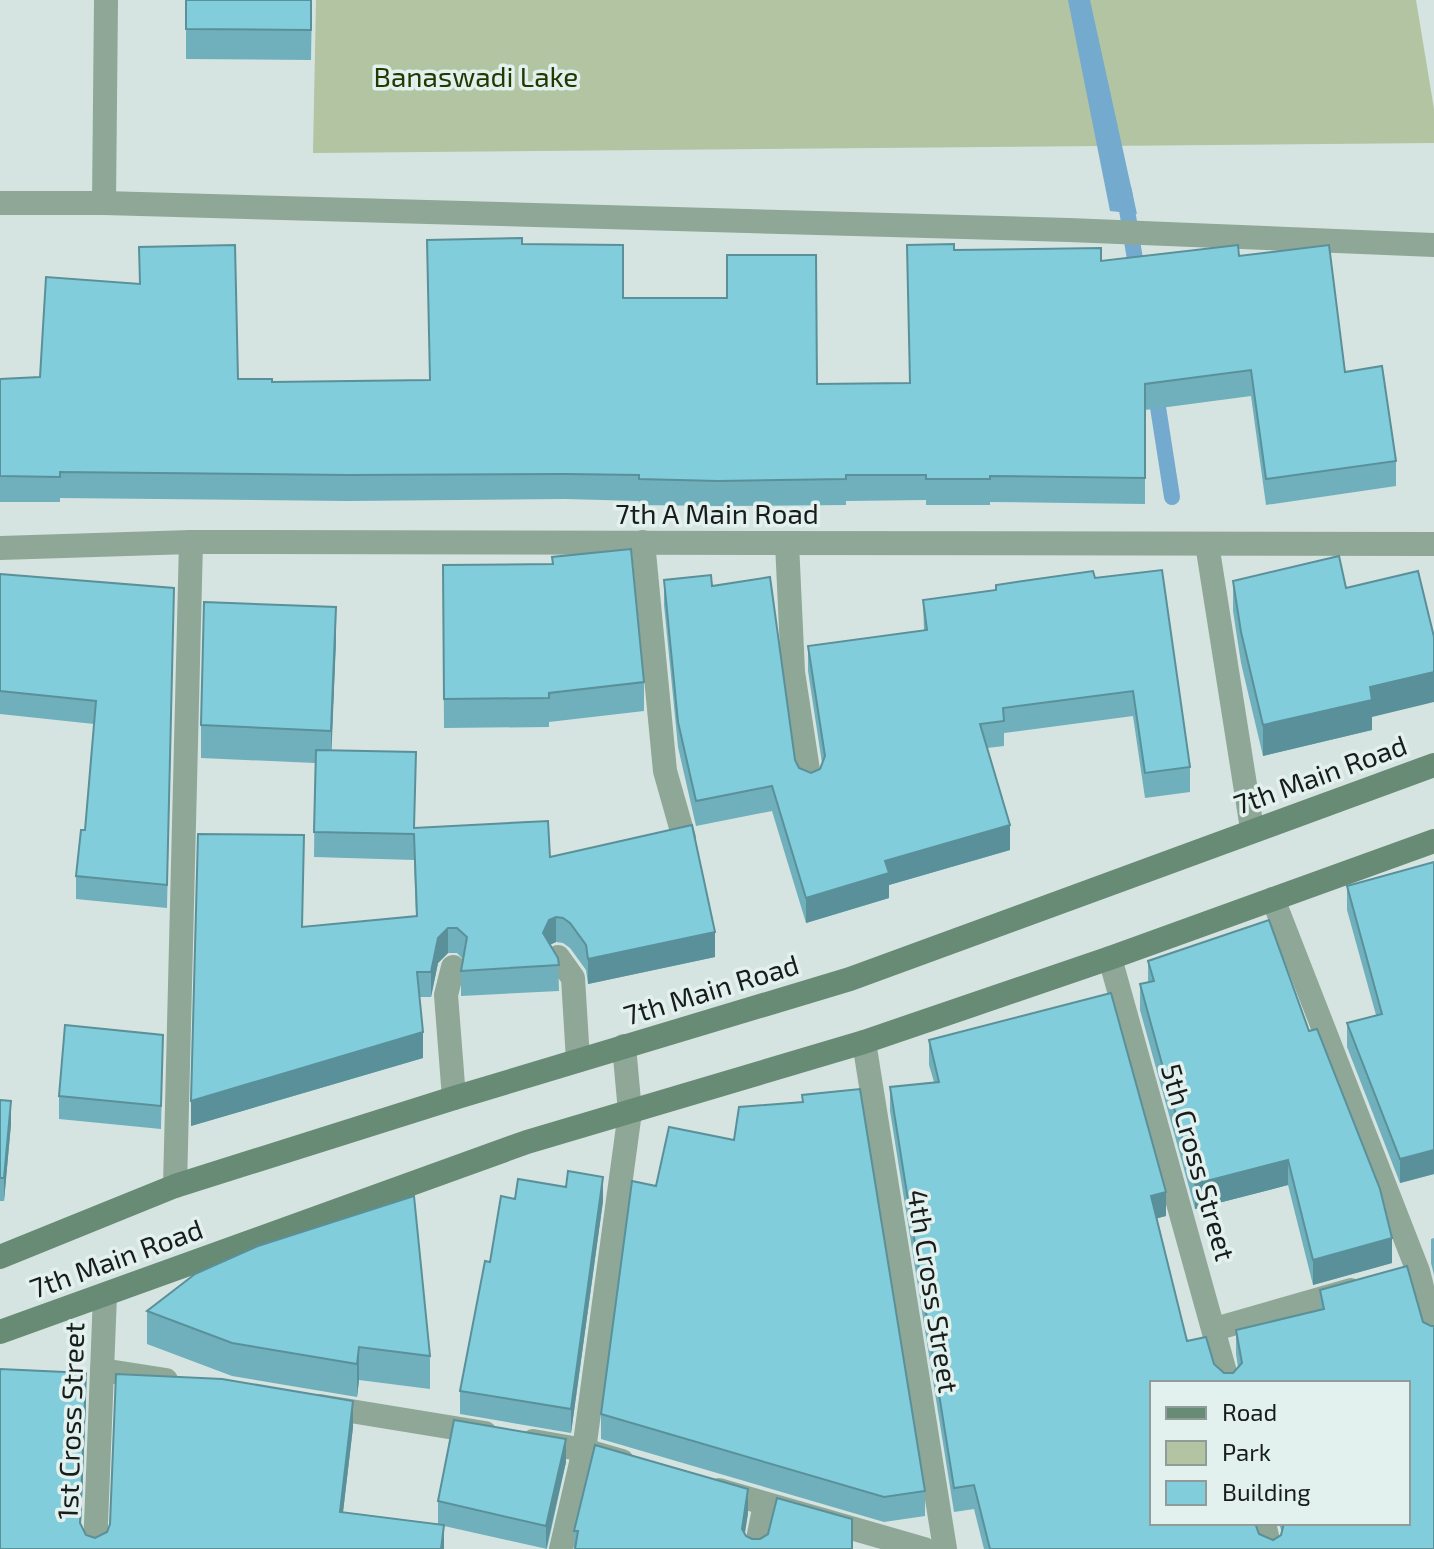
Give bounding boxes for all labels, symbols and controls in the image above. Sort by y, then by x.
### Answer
park label: Banaswadi Lake [374,59,578,93]
street label: 7th A Main Road [615,496,819,530]
street label: 7th Main Road [1229,727,1411,821]
street label: 7th Main Road [619,946,803,1032]
street label: 5th Cross Street [1155,1060,1243,1264]
street label: 4th Cross Street [901,1187,967,1395]
street label: 7th Main Road [25,1211,207,1305]
street label: 1st Cross Street [50,1322,90,1520]
legend [1150,1381,1410,1525]
text: Road [1222,1397,1277,1426]
text: Park [1222,1437,1271,1466]
text: Building [1222,1477,1311,1506]

